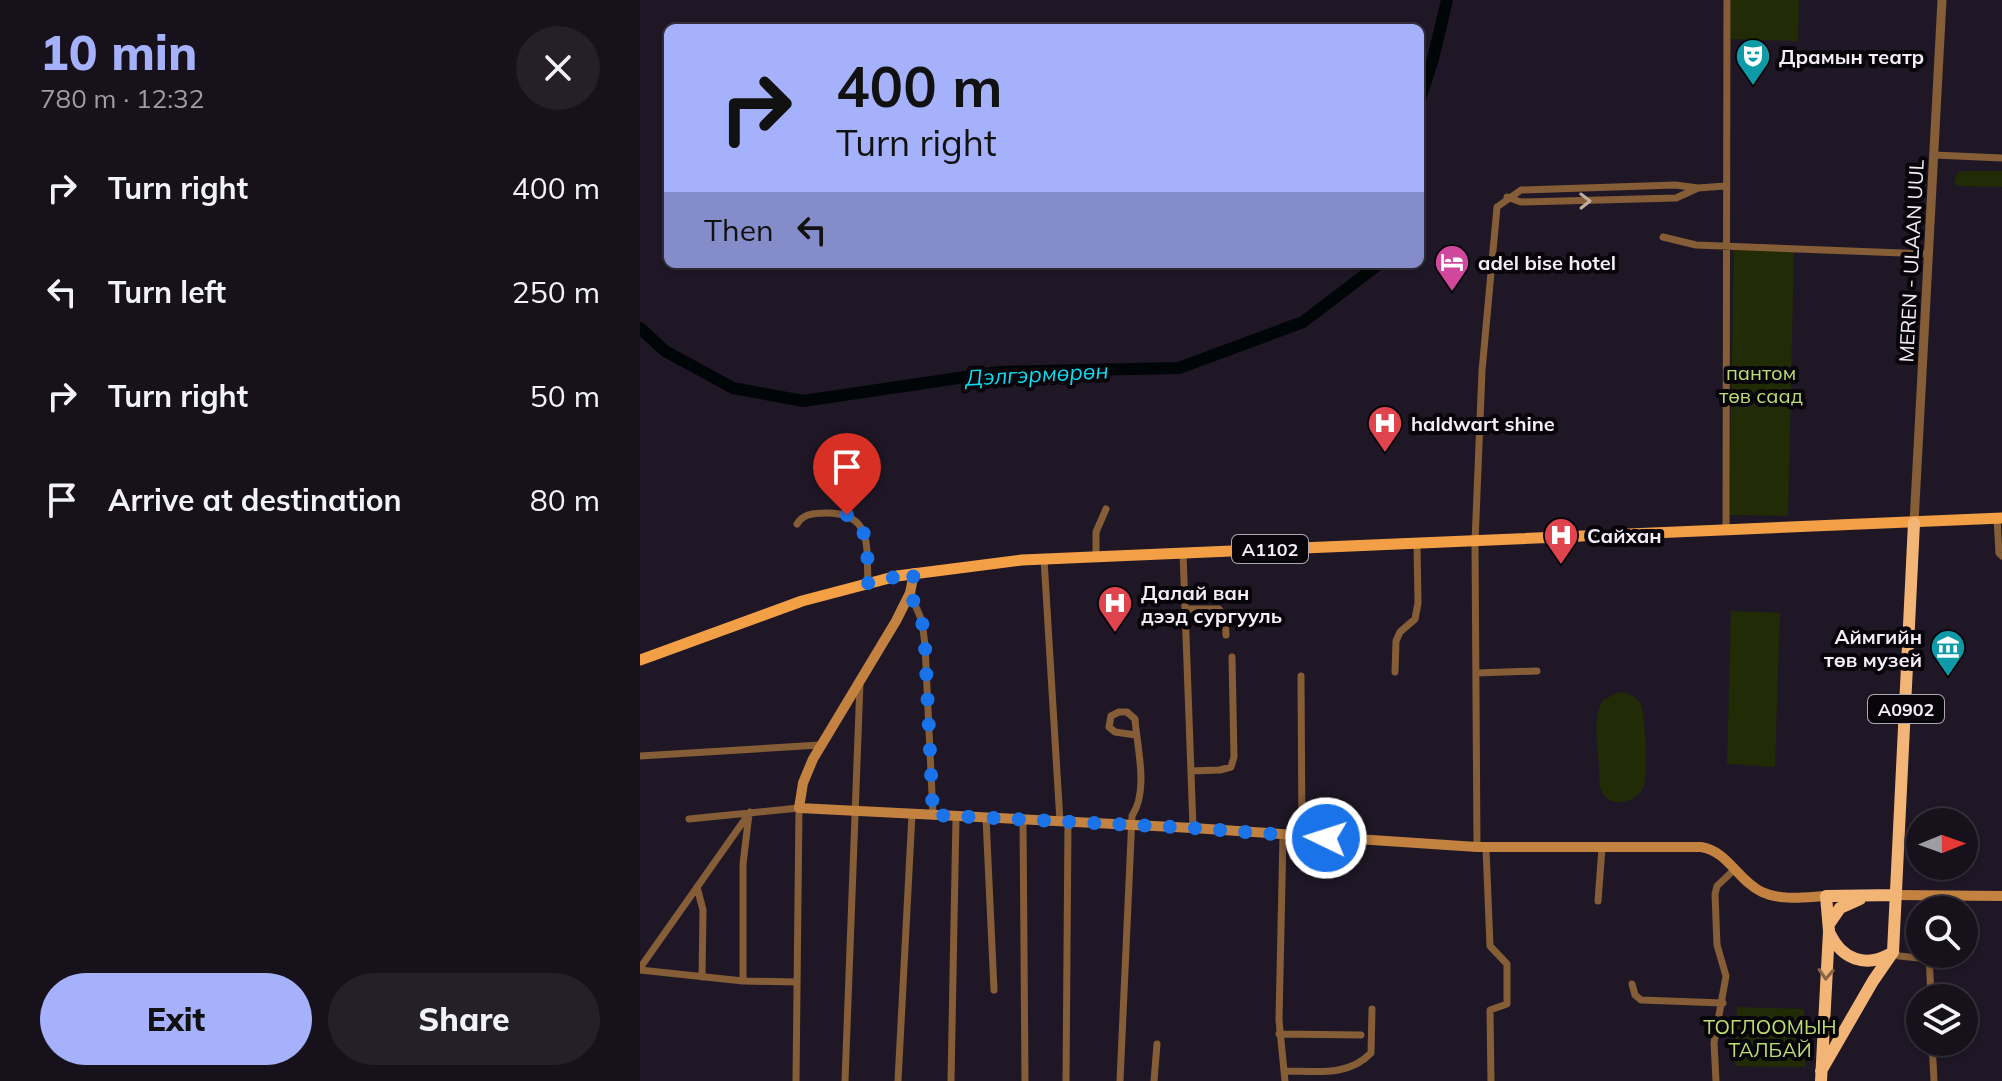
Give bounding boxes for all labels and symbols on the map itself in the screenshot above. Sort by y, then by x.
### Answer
theatre icon: Драмын театр [1734,37,1772,87]
place label: Драмын театр [1779,44,1924,69]
street label: MEREN - ULAAN UUL [1893,159,1929,363]
one-way arrow [1579,192,1592,209]
hotel icon: adel bise hotel [1433,243,1471,293]
place label: adel bise hotel [1478,250,1616,275]
water label: Дэлгэрмөрөн [963,356,1109,392]
park label: пантом төв саад [1719,360,1803,408]
hospital icon: haldwart shine [1366,404,1404,454]
place label: haldwart shine [1411,411,1555,436]
pin [813,433,881,515]
hospital icon: Сайхан [1542,516,1580,566]
place label: Сайхан [1587,523,1662,548]
road number: A1102 [1232,535,1308,563]
place label: Далай ван дээд сургууль [1141,580,1282,628]
hospital icon: Далай ван дээд сургууль [1096,584,1134,634]
place label: Аймгийн төв музей [1824,624,1922,672]
museum icon: Аймгийн төв музей [1929,628,1967,678]
road number: A0902 [1868,695,1944,723]
position arrow [1284,796,1368,880]
north arrow [1906,808,1978,880]
one-way arrow [1818,968,1835,981]
park label: ТОГЛООМЫН ТАЛБАЙ [1703,1014,1837,1062]

